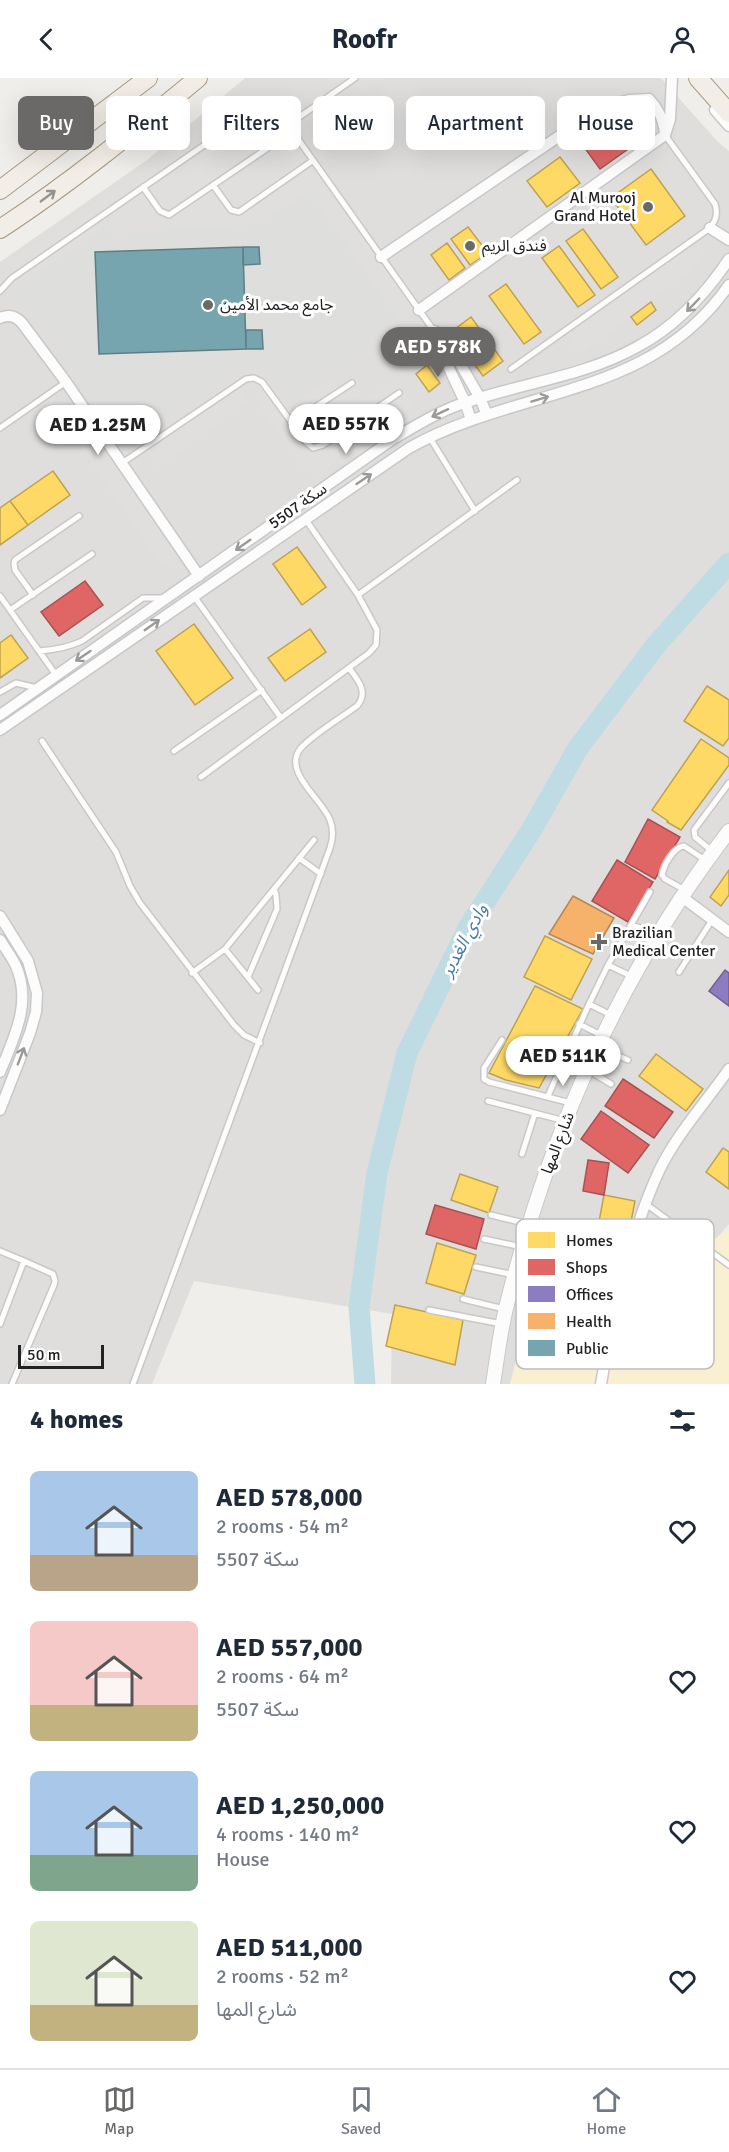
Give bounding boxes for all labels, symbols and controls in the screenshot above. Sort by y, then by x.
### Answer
icon: back [30,23,63,56]
text: Roofr [332,23,397,56]
icon: person [666,23,699,56]
chip: Buy [18,96,94,150]
chip: Rent [106,96,190,150]
chip: Filters [202,96,301,150]
chip: New [313,96,394,150]
chip: Apartment [406,96,545,150]
chip: House [557,96,655,150]
place label: Al Murooj Grand Hotel [554,188,636,226]
one-way arrow [40,190,56,203]
marker: Al Murooj Grand Hotel [641,200,655,214]
place label: فندق الريم [482,236,547,258]
marker: فندق الريم [463,239,477,253]
place label: جامع محمد الأمين [220,295,334,317]
one-way arrow [686,297,700,312]
marker: جامع محمد الأمين [201,298,215,312]
pin: AED 578K [376,327,500,378]
text: AED 578K [395,334,481,359]
one-way arrow [530,393,549,404]
pin: AED 557K [284,404,408,455]
pin: AED 1.25M [29,405,167,456]
one-way arrow [431,408,449,420]
text: AED 557K [303,411,389,436]
text: AED 1.25M [50,412,146,437]
one-way arrow [355,473,372,485]
street label: سكة 5507 [265,479,331,533]
one-way arrow [235,539,252,551]
one-way arrow [143,619,159,631]
one-way arrow [75,651,92,663]
water label: وادي الغدير [435,900,495,983]
place label: Brazilian Medical Center [612,923,715,961]
marker: Brazilian Medical Center [590,933,608,951]
pin: AED 511K [501,1036,625,1087]
text: AED 511K [520,1043,606,1068]
one-way arrow [16,1047,27,1065]
street label: شارع المها [537,1109,581,1178]
legend [516,1219,714,1369]
text: Homes [566,1231,613,1251]
text: Shops [566,1258,607,1278]
text: Offices [566,1285,613,1305]
text: Health [566,1312,612,1332]
text: Public [566,1339,609,1359]
scale bar [18,1342,104,1370]
text: 50 m [27,1345,61,1365]
text: 4 homes [30,1404,123,1436]
icon: filters [666,1404,699,1437]
text: AED 578,000 [216,1482,362,1514]
icon: home [78,1495,150,1567]
text: 2 rooms · 54 m² [216,1514,349,1539]
icon: heart [666,1515,699,1548]
text: سكة 5507 [216,1547,299,1572]
text: AED 557,000 [216,1632,362,1664]
icon: home [78,1645,150,1717]
text: 2 rooms · 64 m² [216,1664,349,1689]
icon: heart [666,1665,699,1698]
text: سكة 5507 [216,1697,299,1722]
text: AED 1,250,000 [216,1790,384,1822]
icon: home [78,1795,150,1867]
icon: heart [666,1815,699,1848]
text: 4 rooms · 140 m² [216,1822,360,1847]
text: House [216,1847,270,1872]
text: AED 511,000 [216,1932,362,1964]
icon: home [78,1945,150,2017]
text: 2 rooms · 52 m² [216,1964,349,1989]
icon: heart [666,1965,699,1998]
text: شارع المها [216,1997,297,2022]
tab: Map [103,2083,136,2139]
tab: Saved [341,2083,381,2139]
tab: Home [586,2083,626,2139]

